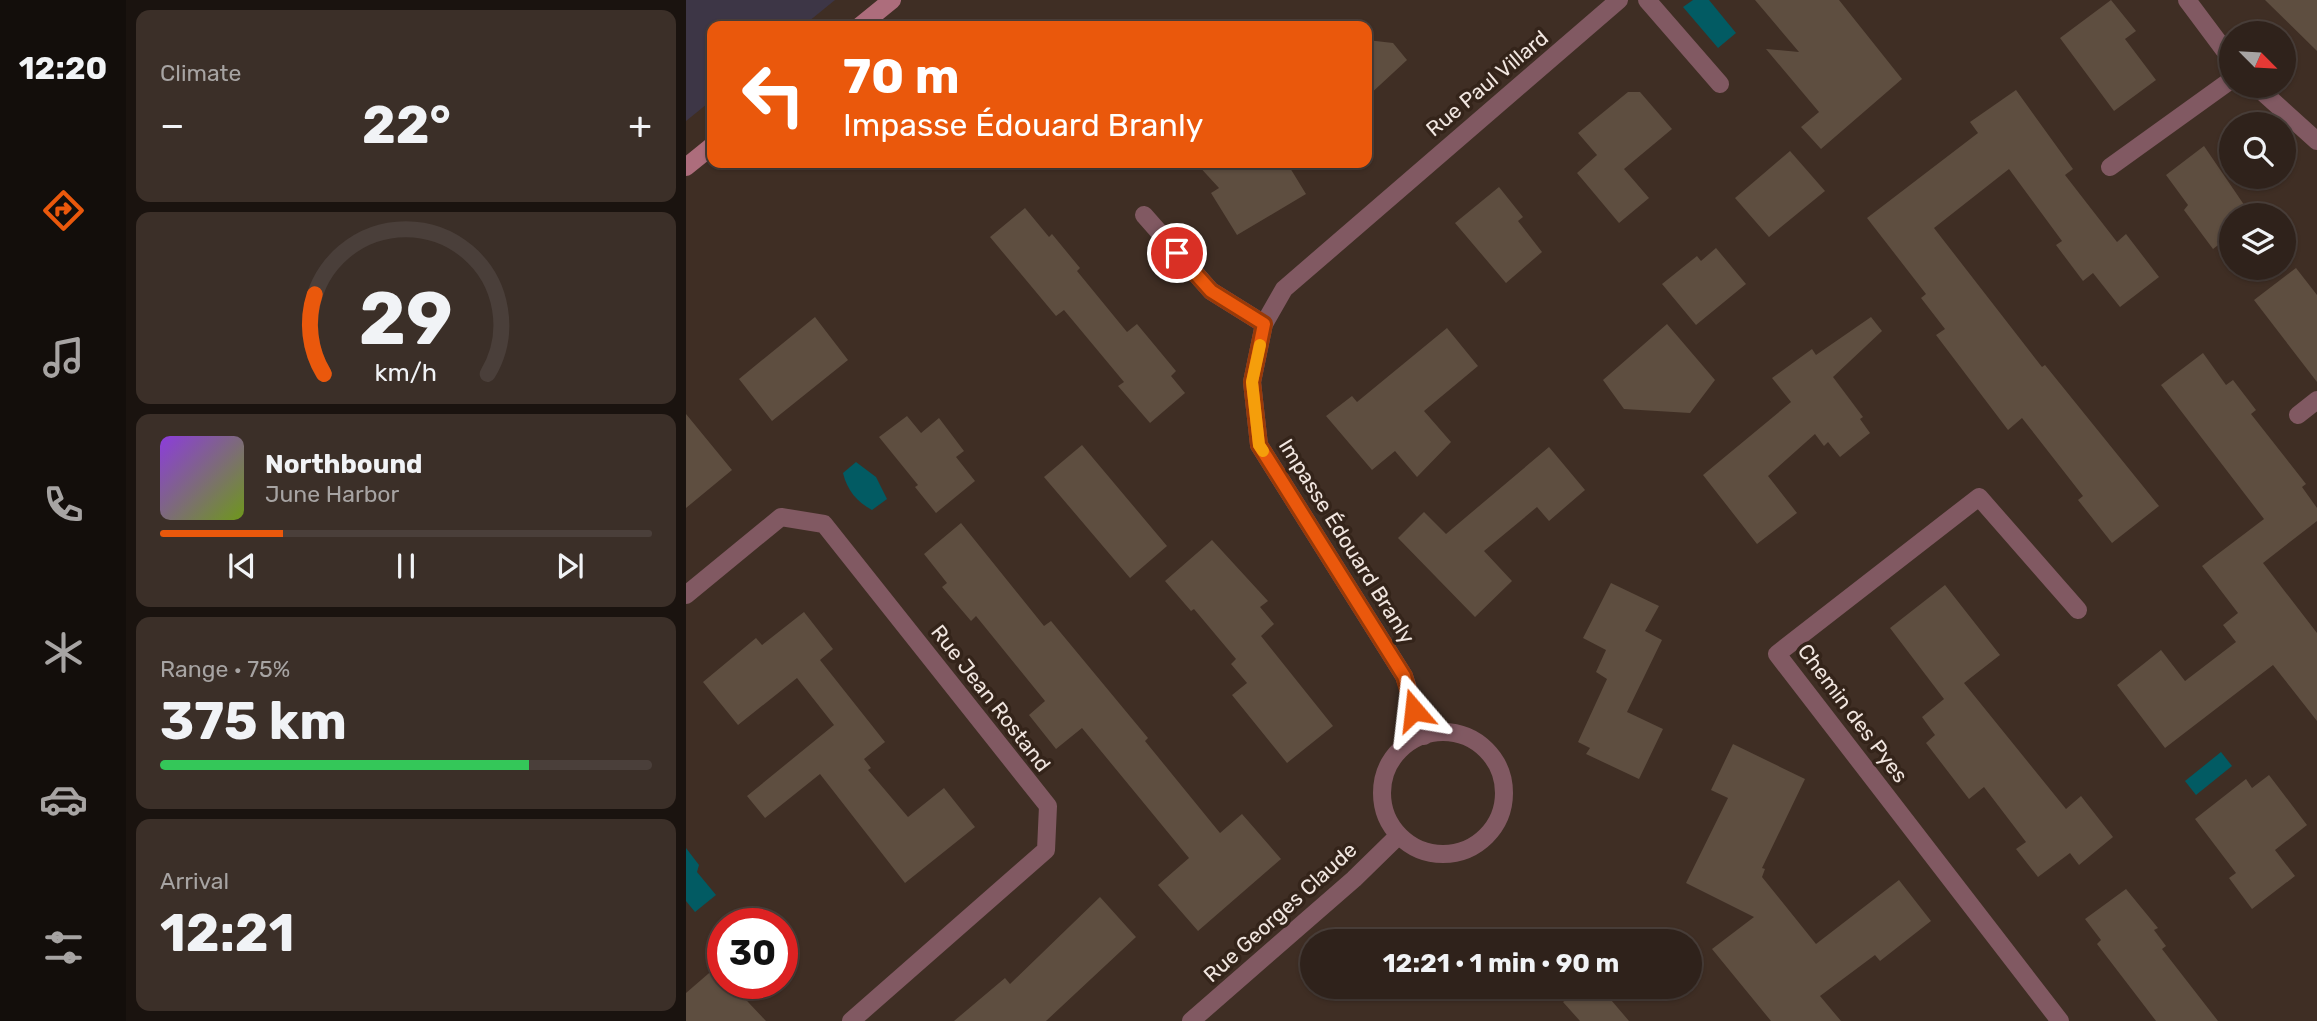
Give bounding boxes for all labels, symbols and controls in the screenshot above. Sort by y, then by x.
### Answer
north arrow [2219,21,2296,98]
map controls [2219,21,2296,280]
street label: Rue Paul Villard [1421,25,1553,141]
text: 70 m [843,47,960,105]
text: 12:20 [19,49,107,87]
icon: left [728,49,819,140]
text: Climate [160,59,241,87]
text: 22° [362,94,451,156]
text: − [160,102,185,148]
text: + [628,102,652,148]
text: Impasse Édouard Branly [843,106,1203,144]
button: search [2219,112,2296,189]
icon: directions [39,186,88,235]
button: layers [2219,203,2296,280]
pin [1147,223,1207,283]
icon: arrive [1158,234,1196,272]
text: 29 [359,277,453,363]
icon: music [39,333,88,382]
text: km/h [375,358,437,387]
street label: Impasse Édouard Branly [1274,434,1420,648]
text: Northbound [265,449,423,480]
icon: phone [39,480,88,529]
text: June Harbor [265,480,399,508]
icon: previous [223,547,261,585]
icon: pause [387,547,425,585]
icon: next [551,547,589,585]
street label: Rue Jean Rostand [926,620,1056,776]
icon: climate [39,628,88,677]
street label: Chemin des Pyes [1793,639,1913,787]
text: Range · 75% [160,655,290,683]
position arrow [1377,673,1451,747]
text: 375 km [160,690,347,752]
icon: car [39,775,88,824]
street label: Rue Georges Claude [1198,837,1362,987]
text: Arrival [160,867,229,895]
text: 12:21 [160,902,294,964]
speed limit sign: 30 [707,908,798,999]
icon: filters [39,923,88,972]
text: 12:21 · 1 min · 90 m [1383,948,1619,979]

